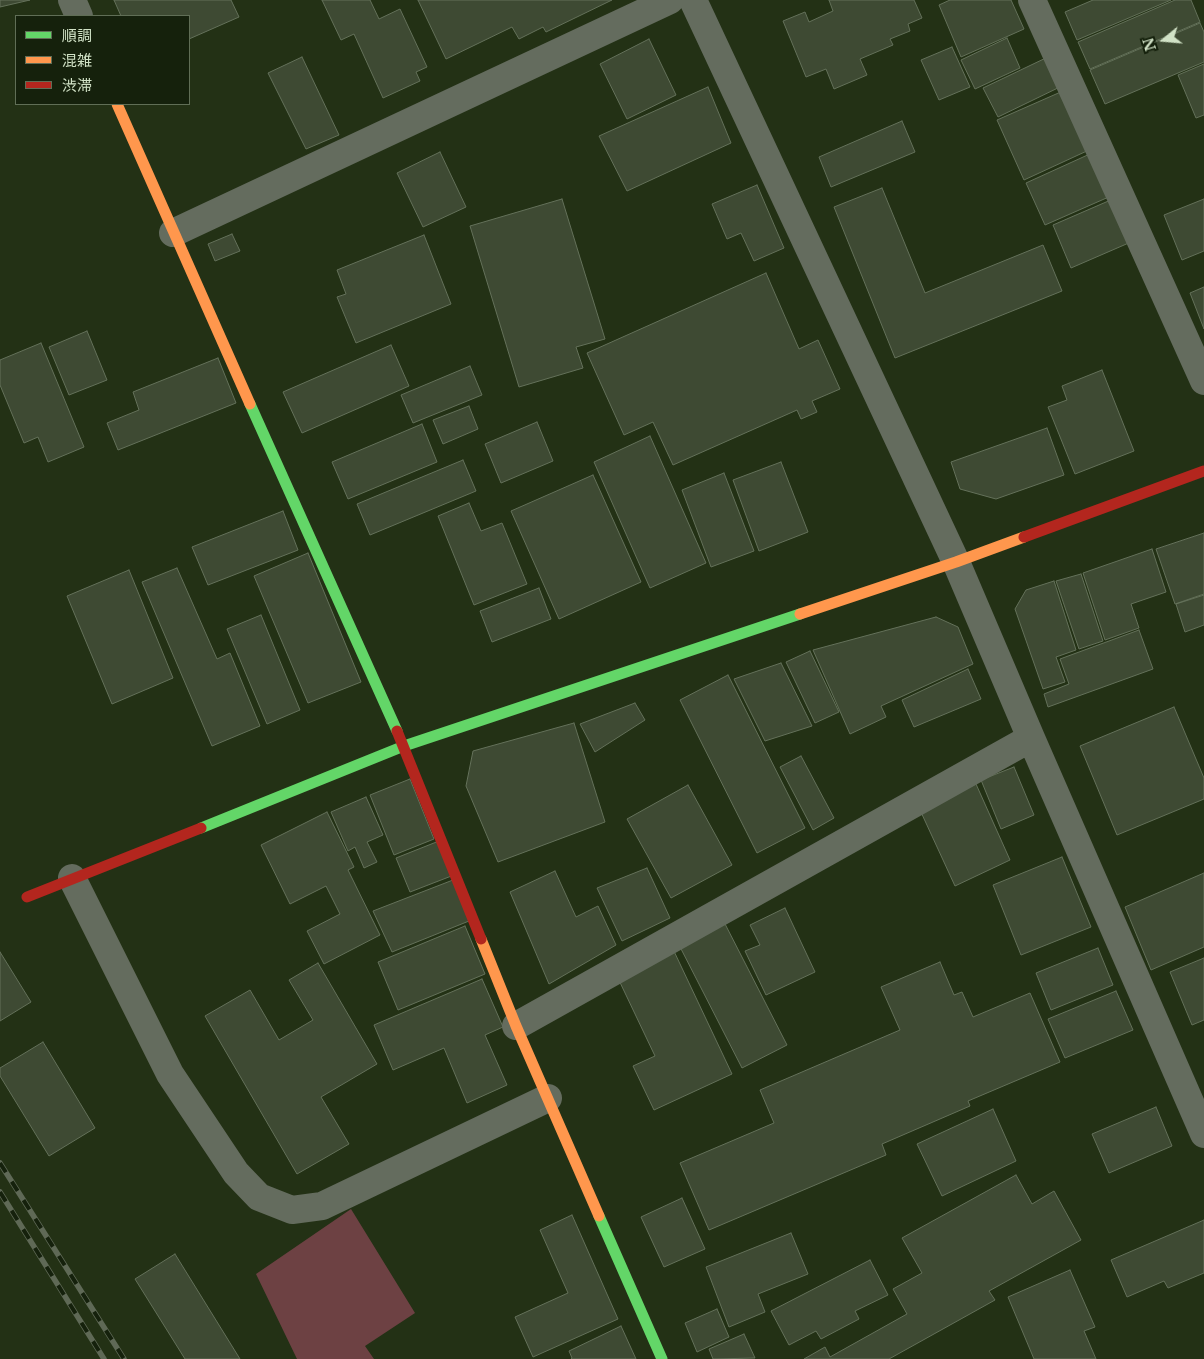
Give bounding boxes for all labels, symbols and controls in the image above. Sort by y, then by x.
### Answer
legend [15,15,190,105]
north arrow [1139,15,1189,65]
text: 順調 [62,26,92,45]
text: N [1139,35,1160,53]
text: 混雑 [62,51,92,70]
text: 渋滞 [62,76,92,95]

